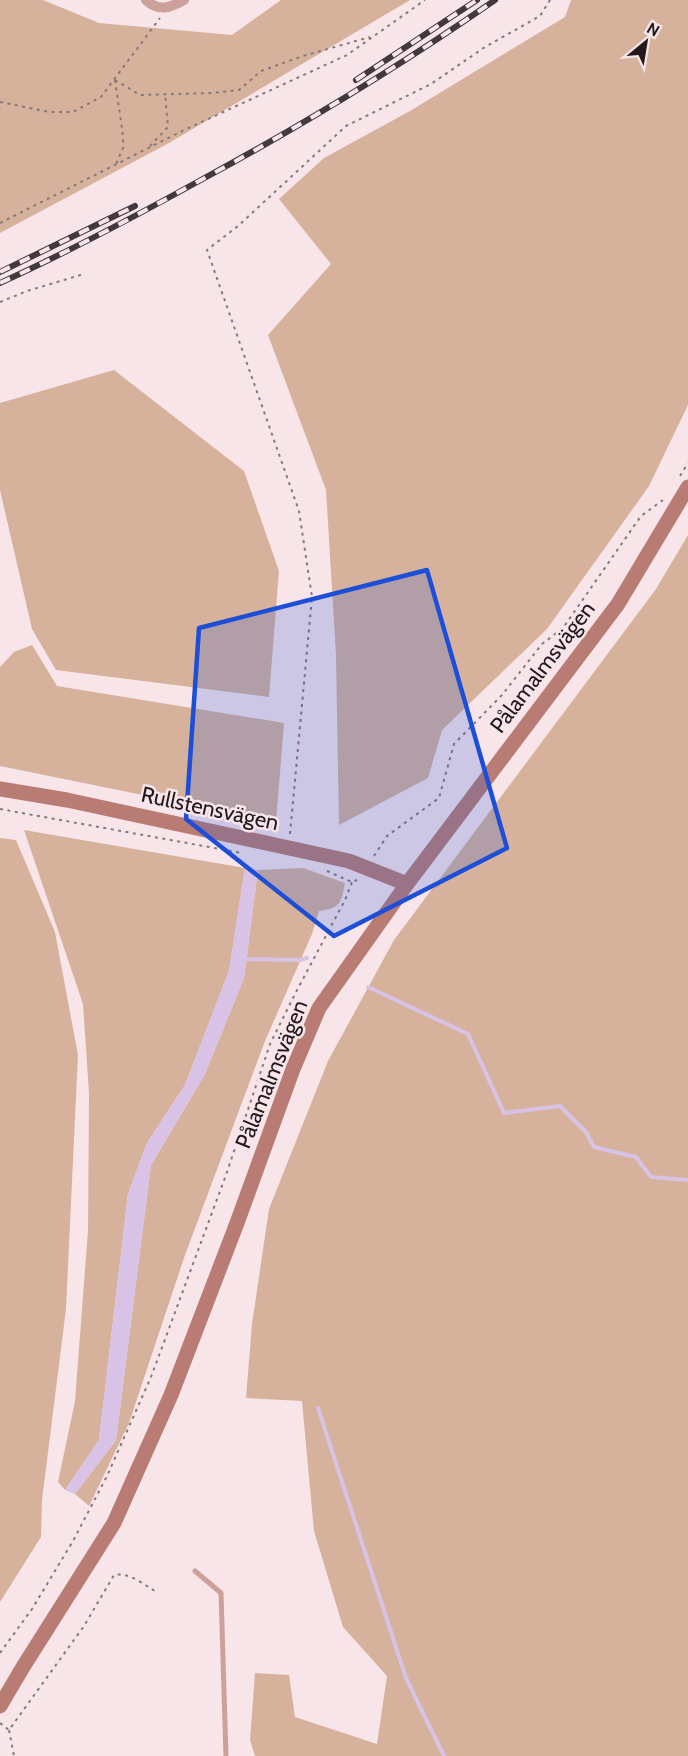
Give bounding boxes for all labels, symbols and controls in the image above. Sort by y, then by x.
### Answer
north arrow [616,12,676,72]
text: N [644,18,663,40]
street label: Pålamalmsvägen [484,596,601,738]
street label: Rullstensvägen [139,781,281,836]
street label: Pålamalmsvägen [229,996,314,1152]

